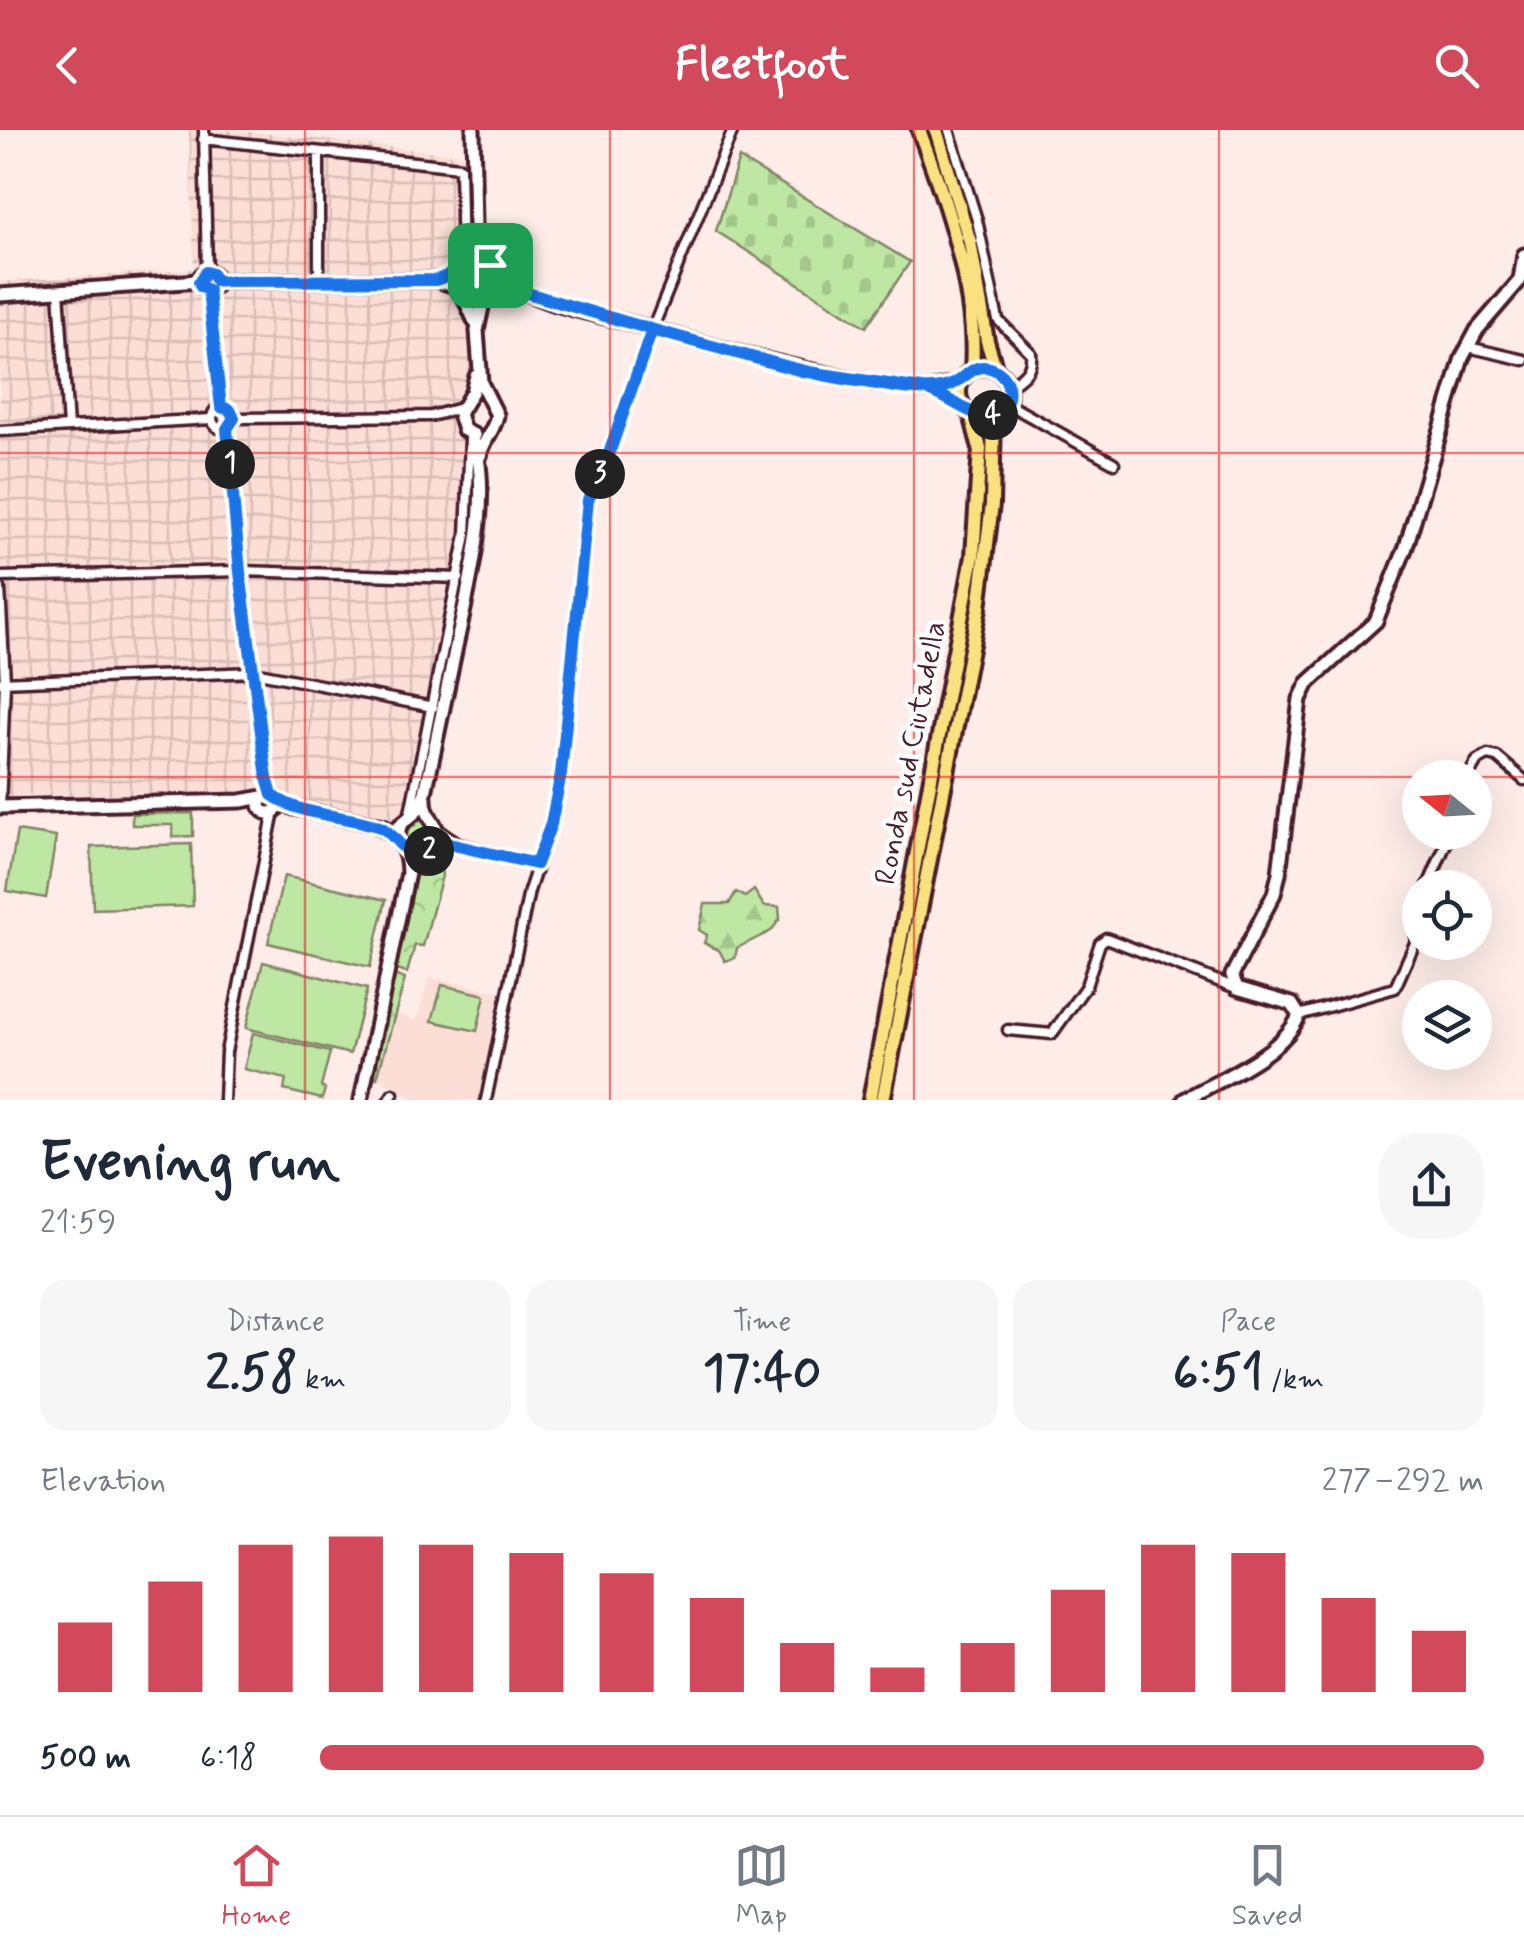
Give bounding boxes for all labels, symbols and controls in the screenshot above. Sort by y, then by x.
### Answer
text: Fleetfoot [675,36,849,95]
icon: back [40,38,95,93]
icon: search [1429,38,1484,93]
pin [448,223,533,308]
icon: arrive [463,238,518,293]
pin: 4 [968,390,1018,440]
text: 4 [985,396,1001,433]
pin: 1 [205,439,255,489]
text: 1 [224,445,236,482]
pin: 3 [575,449,625,499]
text: 3 [594,455,606,492]
street label: Ronda sud Ciutadella [866,618,956,888]
north arrow [1402,760,1492,850]
map controls [1402,760,1492,1070]
pin: 2 [404,826,454,876]
text: 2 [422,832,436,869]
button: locate [1402,870,1492,960]
button: layers [1402,980,1492,1070]
text: Evening run [40,1128,340,1200]
button: share [1379,1133,1484,1238]
text: 21:59 [40,1202,116,1244]
text: Distance [226,1304,325,1341]
text: Time [733,1304,791,1341]
text: Pace [1220,1304,1276,1341]
text: 2.58 [205,1341,298,1407]
text: 17:40 [703,1341,821,1407]
text: 6:51 [1173,1341,1263,1407]
text: km [298,1362,346,1399]
text: /km [1263,1362,1324,1399]
text: Elevation [40,1460,166,1502]
text: 277–292 m [1322,1460,1484,1502]
text: 500 m [40,1737,131,1779]
text: 6:18 [200,1737,257,1779]
tab: Home [221,1838,291,1935]
tab: Map [734,1838,789,1935]
tab: Saved [1232,1838,1303,1935]

